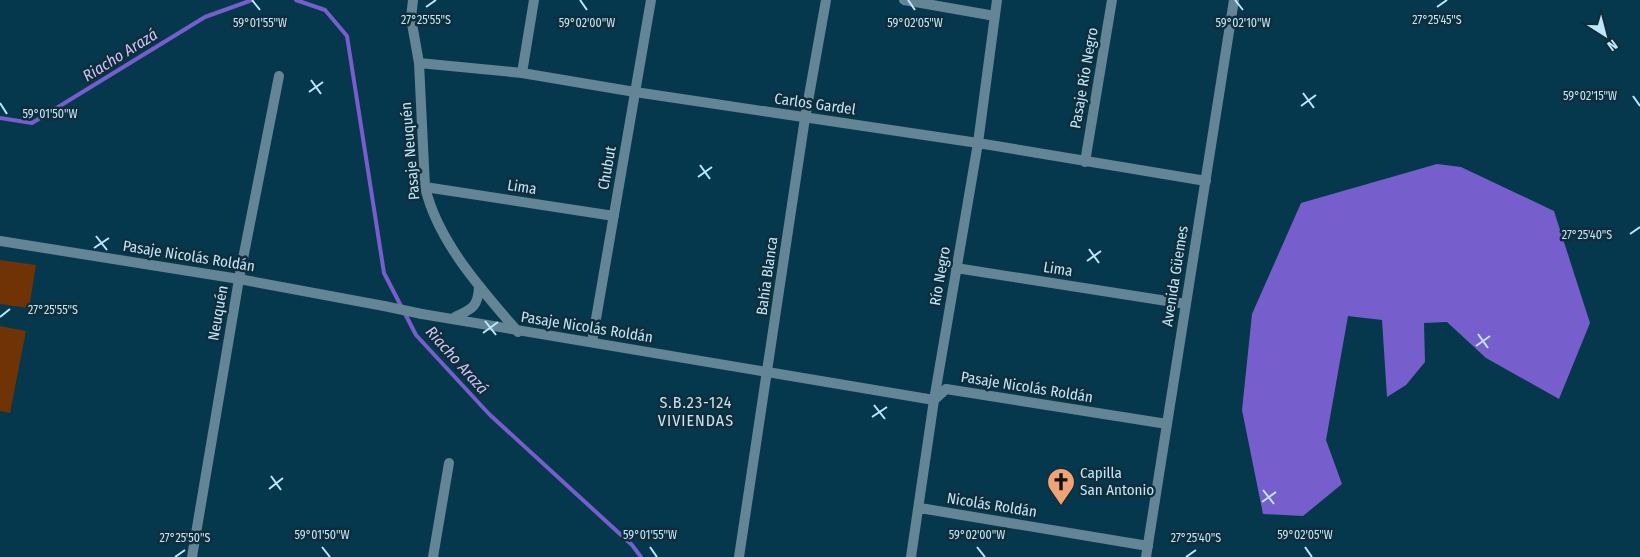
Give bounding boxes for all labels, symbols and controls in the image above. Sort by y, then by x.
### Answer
north arrow [1580,10,1630,60]
text: 27°25'55"S [401,13,451,27]
text: 27°25'45"S [1412,13,1462,27]
text: 59°01'55"W [233,16,287,30]
text: 59°02'00"W [559,16,615,30]
text: 59°02'05"W [887,16,943,30]
text: 59°02'10"W [1216,16,1270,30]
water label: Riacho Arazá [79,25,161,85]
street label: Pasaje Río Negro [1066,26,1102,130]
text: N [1604,36,1621,54]
street label: Carlos Gardel [773,89,857,119]
text: 59°02'15"W [1563,89,1617,103]
street label: Pasaje Neuquén [397,101,423,201]
text: 59°01'50"W [22,107,78,121]
street label: Chubut [594,145,620,191]
street label: Lima [506,176,538,198]
street label: Avenida Güemes [1158,224,1192,328]
text: 27°25'40"S [1562,228,1612,242]
street label: Bahía Blanca [753,236,781,316]
street label: Pasaje Nicolás Roldán [122,237,256,275]
street label: Río Negro [926,245,954,307]
street label: Lima [1042,258,1074,280]
street label: Neuquén [204,284,232,342]
text: 27°25'55"S [28,303,78,317]
street label: Pasaje Nicolás Roldán [520,308,654,346]
water label: Riacho Arazá [422,322,492,398]
street label: Pasaje Nicolás Roldán [960,368,1094,406]
district label: S.B.23-124 VIVIENDAS [658,393,734,430]
place label: Capilla San Antonio [1080,464,1154,499]
church icon: Capilla San Antonio [1046,467,1076,506]
street label: Nicolás Roldán [946,489,1038,521]
text: 59°01'50"W [294,528,350,542]
text: 59°01'55"W [623,528,677,542]
text: 59°02'00"W [949,528,1005,542]
text: 59°02'05"W [1277,528,1333,542]
text: 27°25'50"S [160,531,210,545]
text: 27°25'40"S [1171,531,1221,545]

